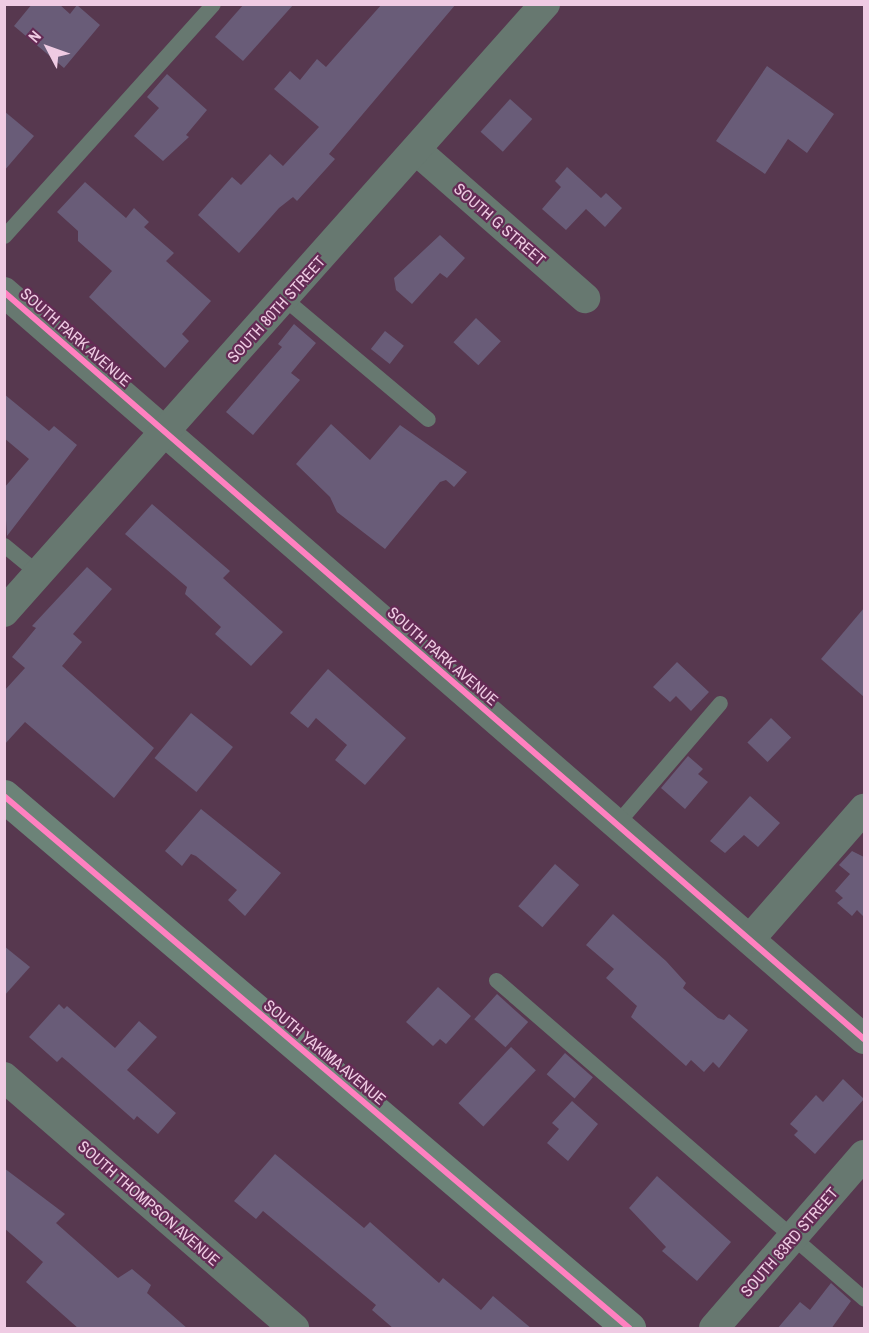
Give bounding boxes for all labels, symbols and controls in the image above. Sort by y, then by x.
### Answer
north arrow [18,18,78,78]
text: N [23,25,46,47]
street label: SOUTH G STREET [450,179,550,269]
street label: SOUTH 80TH STREET [223,252,329,366]
street label: SOUTH PARK AVENUE [17,284,135,390]
street label: SOUTH PARK AVENUE [384,603,502,709]
street label: SOUTH YAKIMA AVENUE [260,995,390,1109]
street label: SOUTH THOMPSON AVENUE [74,1136,224,1270]
street label: SOUTH 83RD STREET [736,1183,842,1301]

